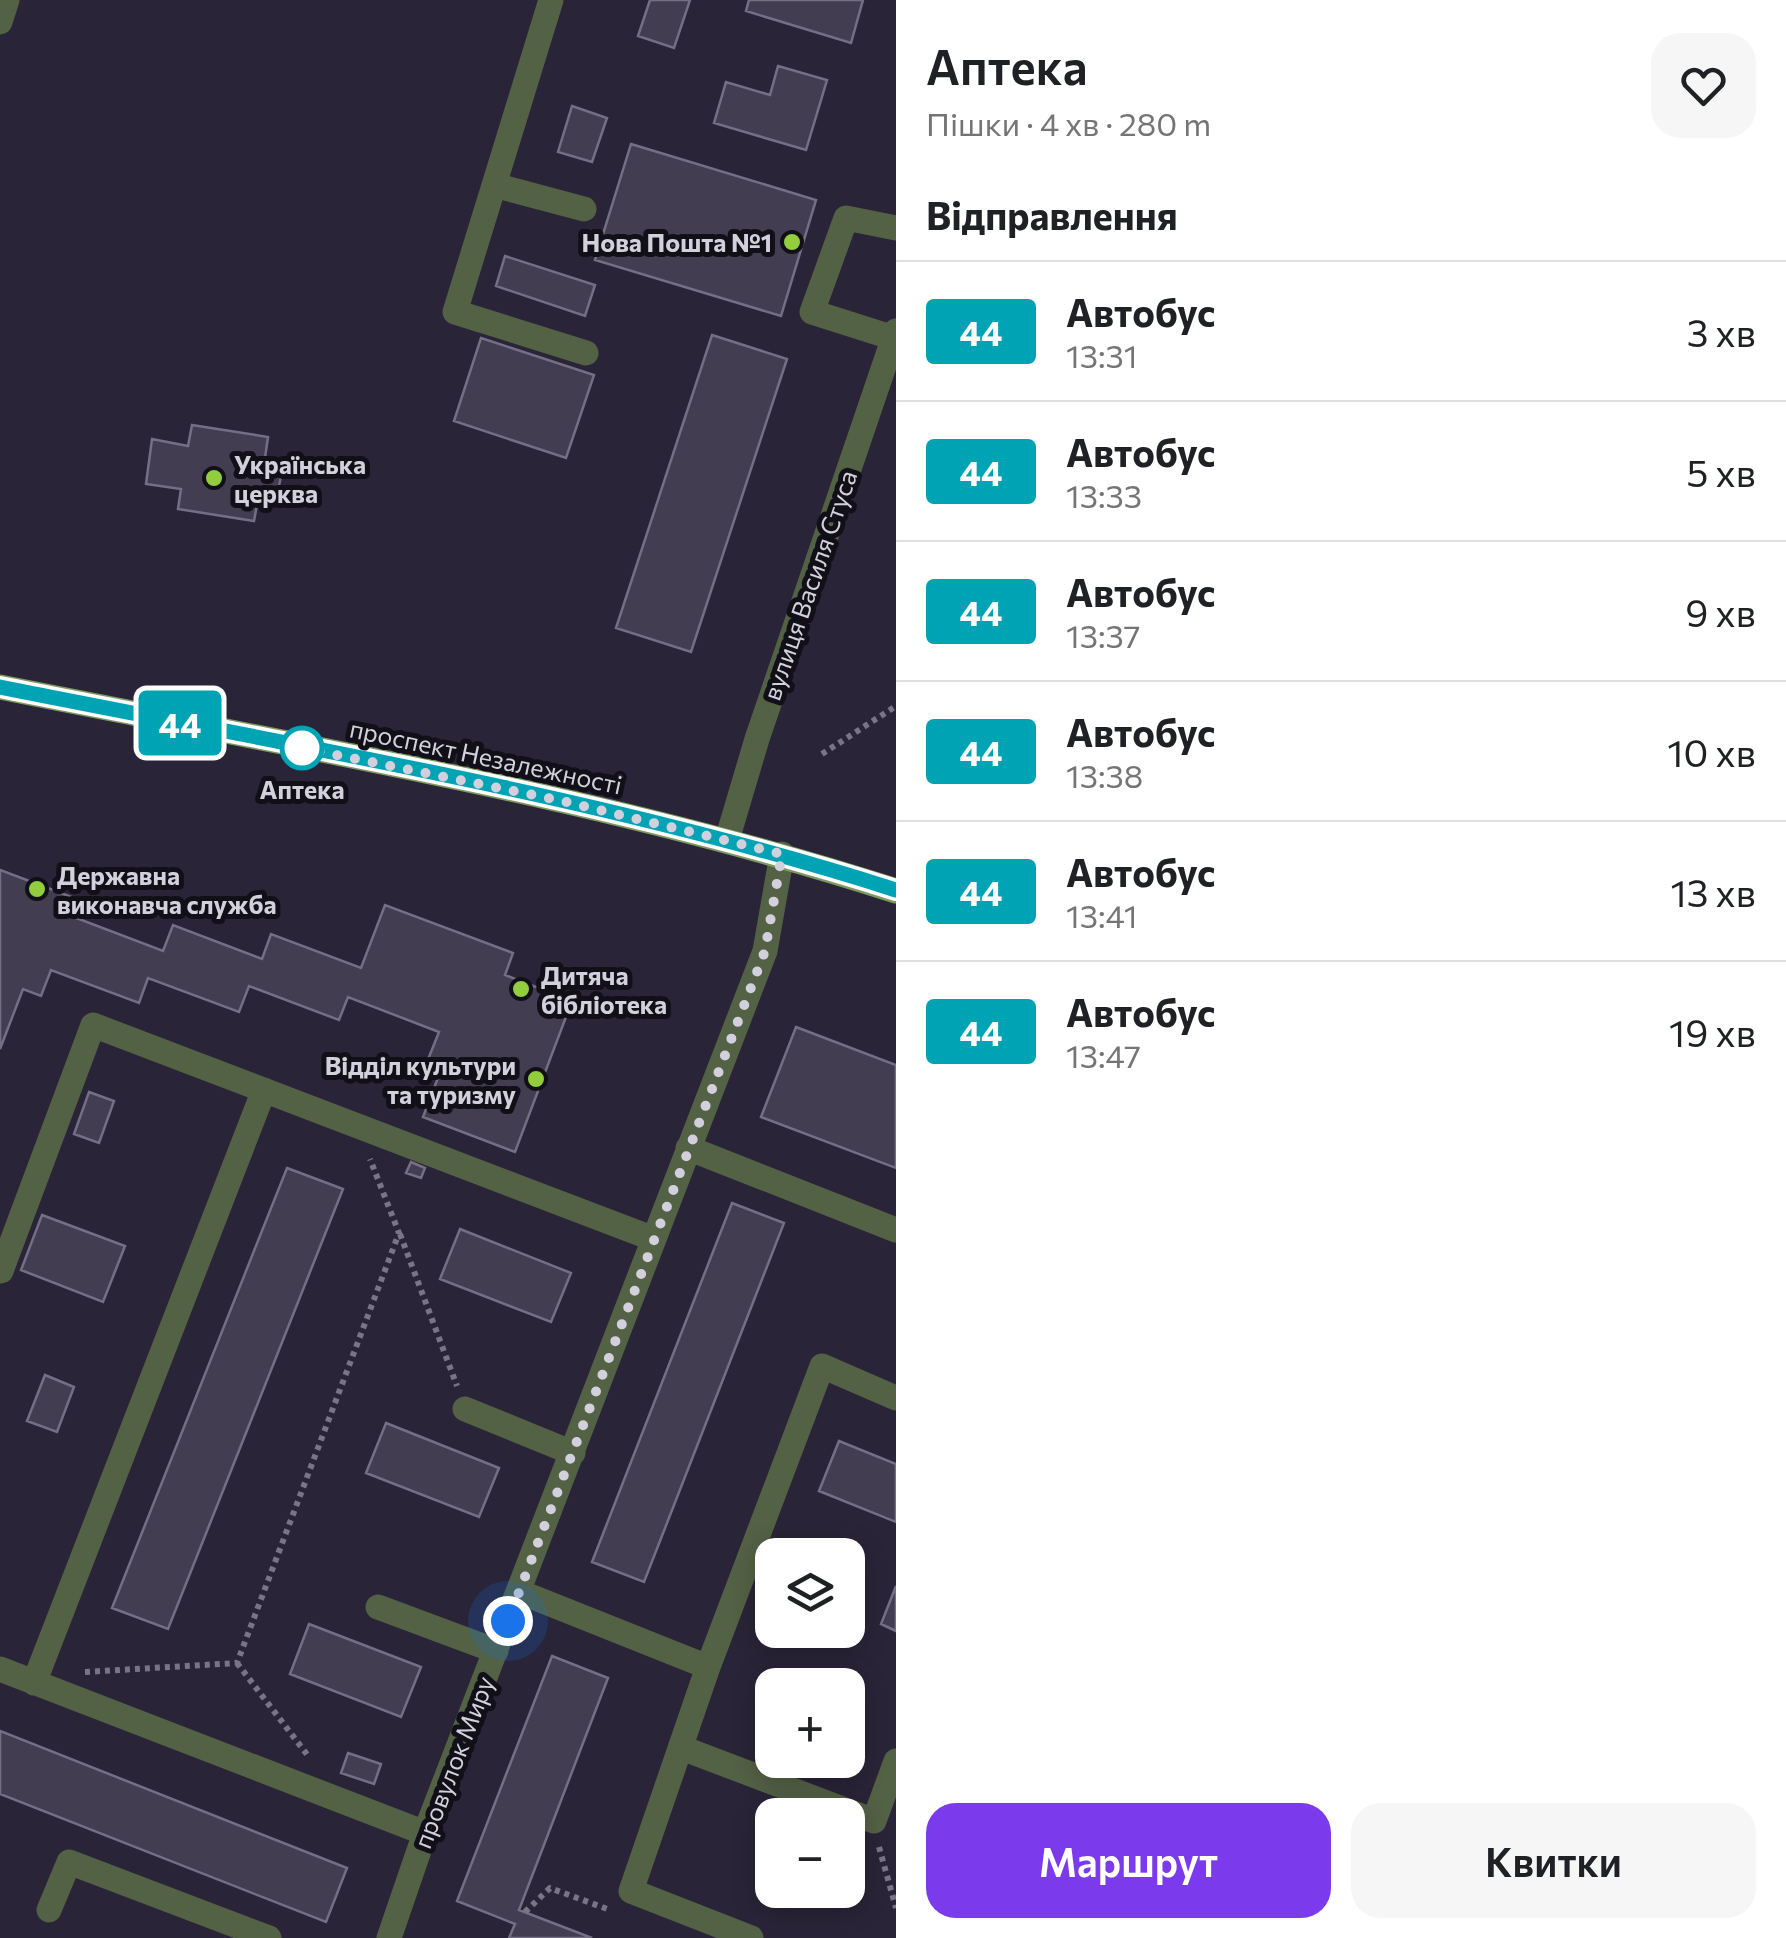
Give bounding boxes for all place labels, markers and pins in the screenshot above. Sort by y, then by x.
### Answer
place label: Нова Пошта №1 [581,227,772,257]
marker: Нова Пошта №1 [781,231,803,253]
place label: Українська церква [234,449,366,508]
marker: Українська церква [203,467,225,489]
marker: Аптека [281,727,323,769]
place label: Аптека [260,774,344,804]
place label: Державна виконавча служба [57,860,277,919]
marker: Державна виконавча служба [26,878,48,900]
place label: Дитяча бібліотека [541,960,667,1019]
marker: Дитяча бібліотека [510,978,532,1000]
place label: Відділ культури та туризму [325,1050,516,1109]
marker: Відділ культури та туризму [525,1068,547,1090]

